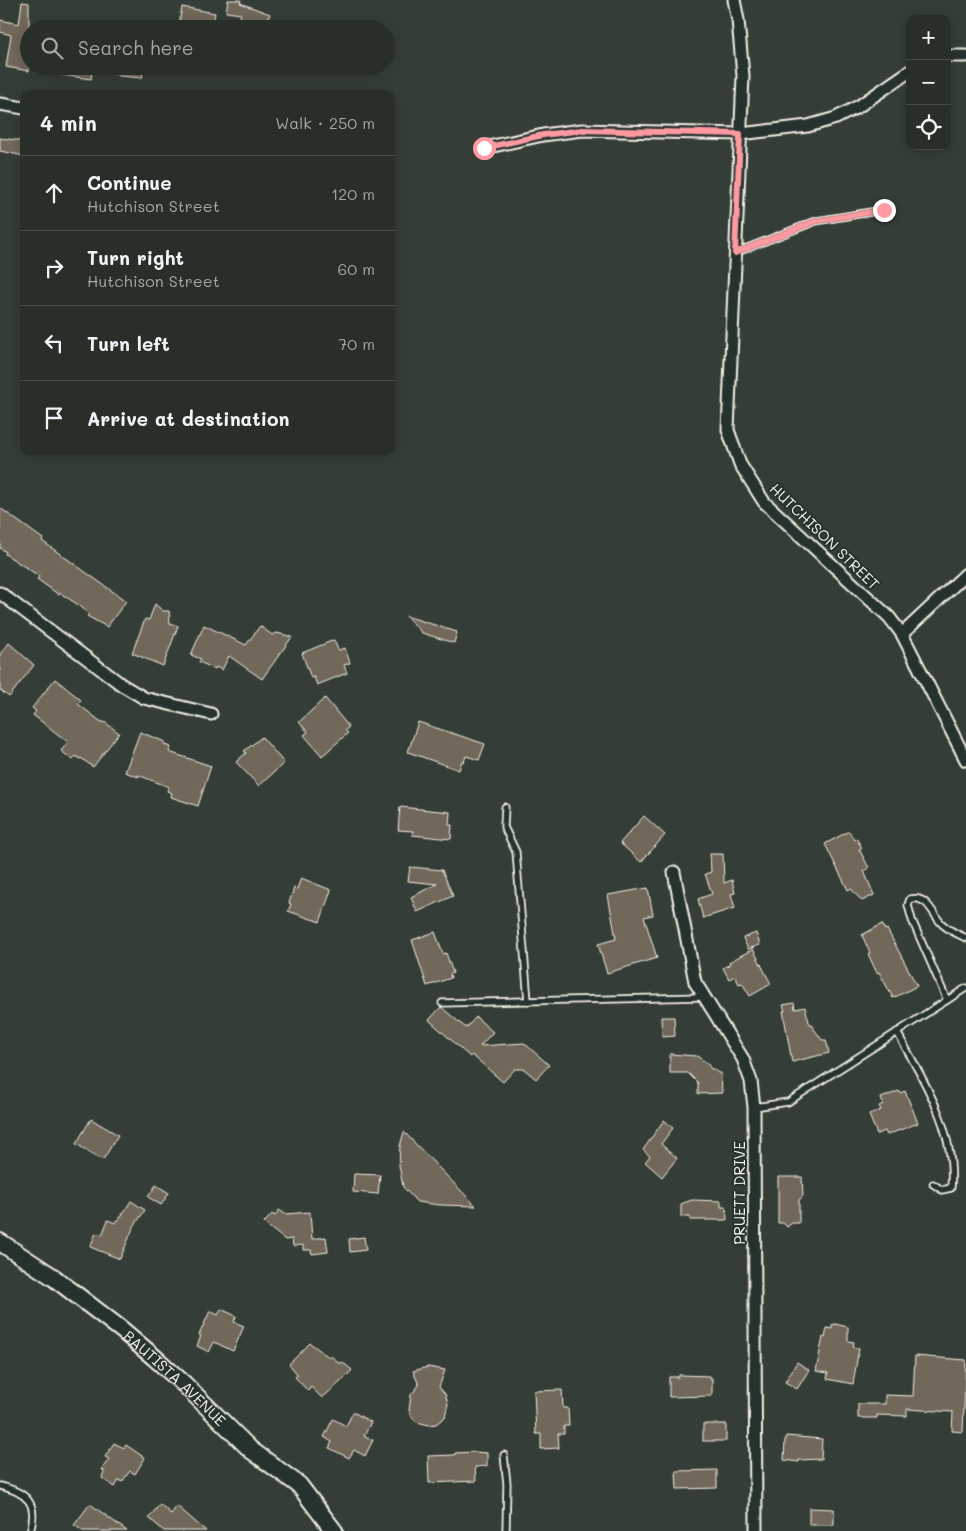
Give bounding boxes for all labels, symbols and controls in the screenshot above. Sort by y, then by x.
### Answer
map controls [906,15,951,150]
button: + [906,15,951,60]
search box [20,20,395,75]
icon: search [38,34,66,62]
text: Search here [78,35,194,60]
button: − [906,60,951,105]
button: locate [906,105,951,150]
text: 4 min [40,109,97,136]
text: Walk · 250 m [275,112,375,133]
route start [473,137,496,160]
text: Continue [87,170,172,195]
icon: ahead [40,179,68,207]
text: 120 m [331,183,375,204]
text: Hutchison Street [87,195,220,216]
route end [873,199,896,222]
text: Turn right [87,245,184,270]
icon: right [40,254,68,282]
text: 60 m [338,258,375,279]
text: Hutchison Street [87,270,220,291]
icon: left [40,329,68,357]
text: Turn left [87,331,170,356]
text: 70 m [338,333,375,354]
icon: arrive [40,404,68,432]
text: Arrive at destination [87,406,290,431]
street label: HUTCHISON STREET [766,478,884,594]
street label: PRUETT DRIVE [729,1141,749,1245]
street label: BAUTISTA AVENUE [119,1326,231,1430]

